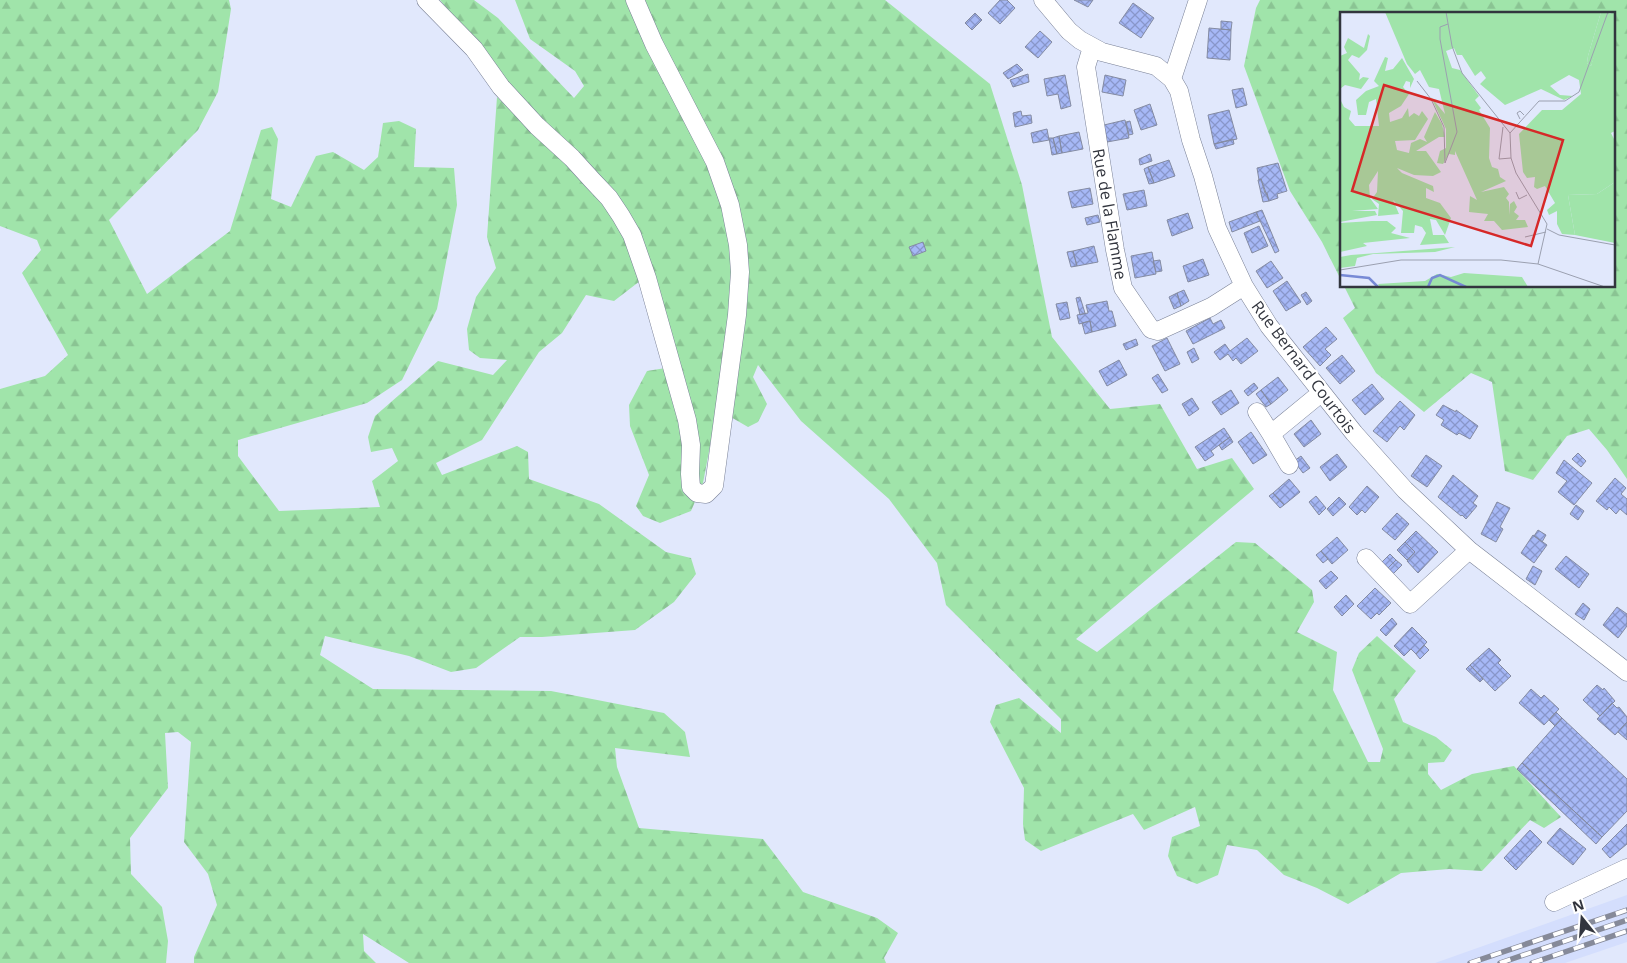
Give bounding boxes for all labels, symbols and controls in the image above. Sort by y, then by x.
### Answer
inset map [1340,12,1614,288]
street label: Rue de la Flamme [1088,147,1132,281]
street label: Rue Bernard Courtois [1247,296,1361,438]
north arrow [1557,893,1607,943]
text: N [1570,894,1586,916]

